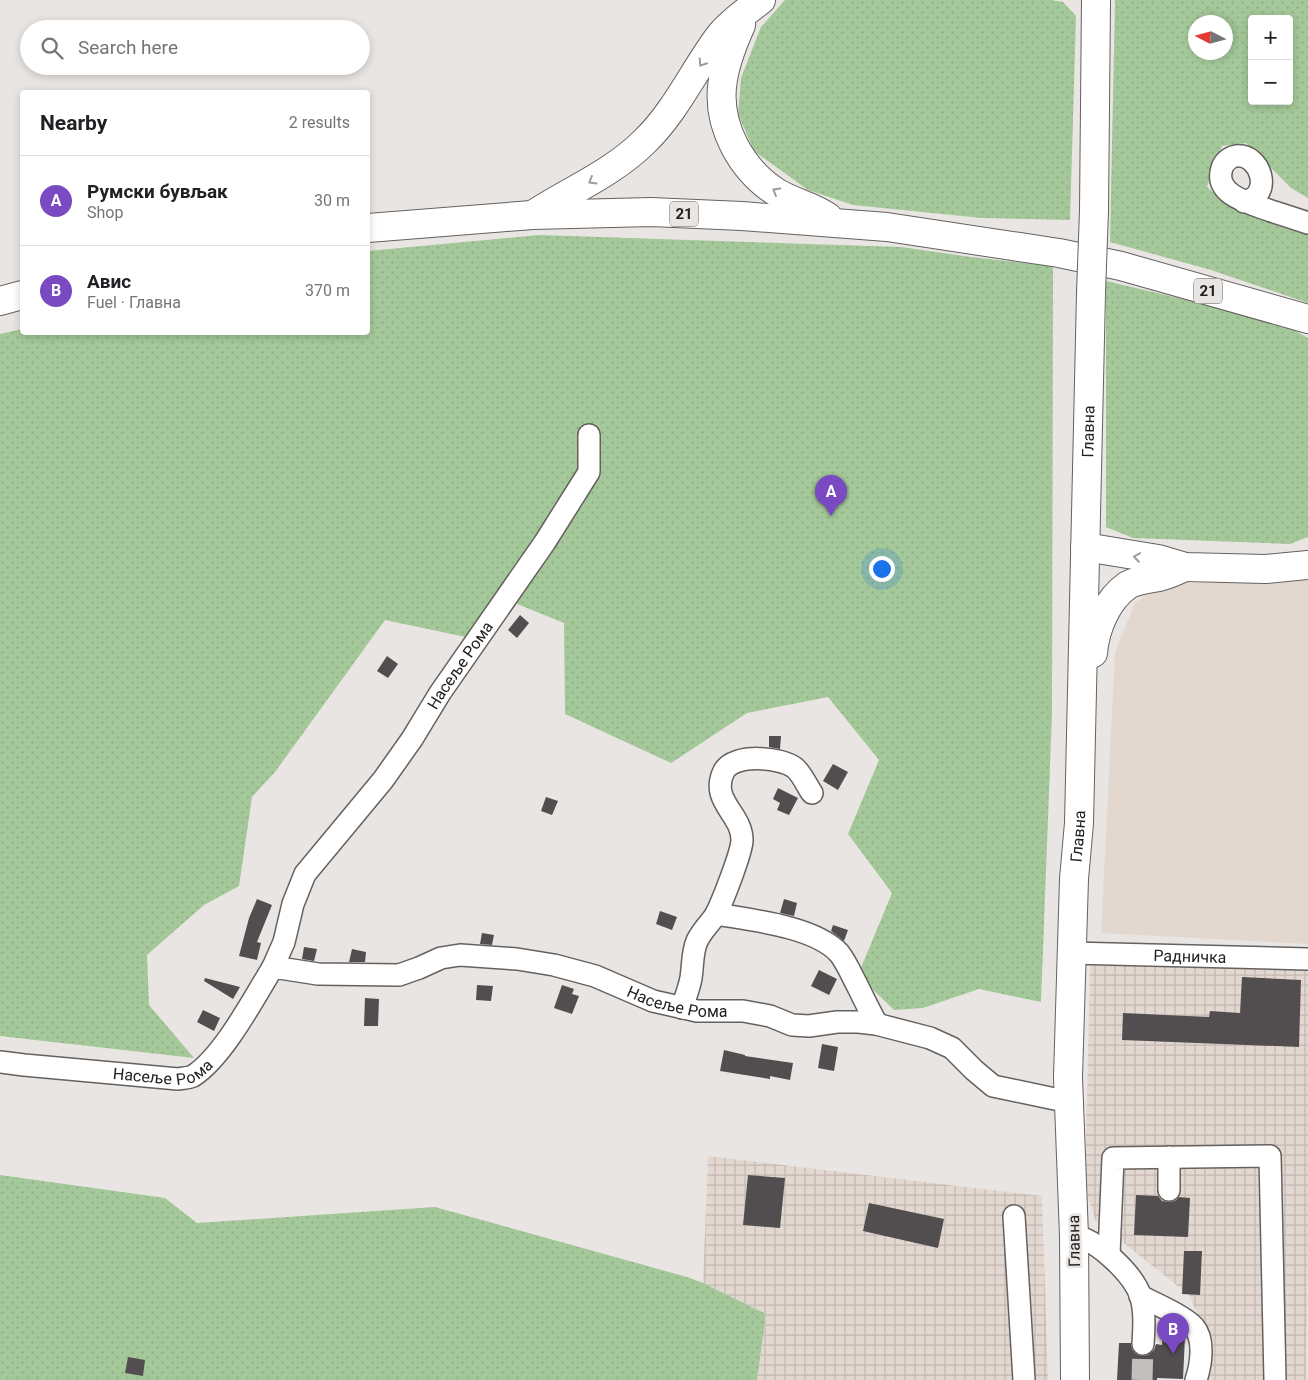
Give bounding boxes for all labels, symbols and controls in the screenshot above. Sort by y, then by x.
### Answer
north arrow [1188,15,1233,60]
map controls [1248,15,1293,105]
button: + [1248,15,1293,60]
search box [20,20,370,75]
icon: search [38,34,66,62]
text: Search here [78,36,178,59]
one-way arrow [698,58,708,67]
button: − [1248,60,1293,105]
text: Nearby [40,111,107,135]
text: 2 results [289,113,350,132]
one-way arrow [588,174,597,184]
text: Румски бувљак [87,180,228,203]
one-way arrow [773,188,782,198]
text: A [51,191,61,210]
text: 30 m [314,191,350,210]
road number: 21 [670,202,698,226]
text: Shop [87,203,123,222]
text: Авис [87,270,131,293]
road number: 21 [1194,278,1222,304]
text: B [51,281,61,300]
text: 370 m [305,281,350,300]
text: Fuel · Главна [87,293,181,312]
street label: Главна [1078,405,1098,458]
pin: A [815,475,847,516]
one-way arrow [1133,552,1142,562]
your location [869,556,895,582]
street label: Насеље Рома [423,617,497,713]
street label: Главна [1066,810,1089,863]
street label: Радничка [1153,946,1227,966]
street label: Насеље Рома [624,982,728,1021]
street label: Насеље Рома [112,1055,216,1089]
street label: Главна [1064,1215,1084,1267]
pin: B [1157,1313,1189,1354]

